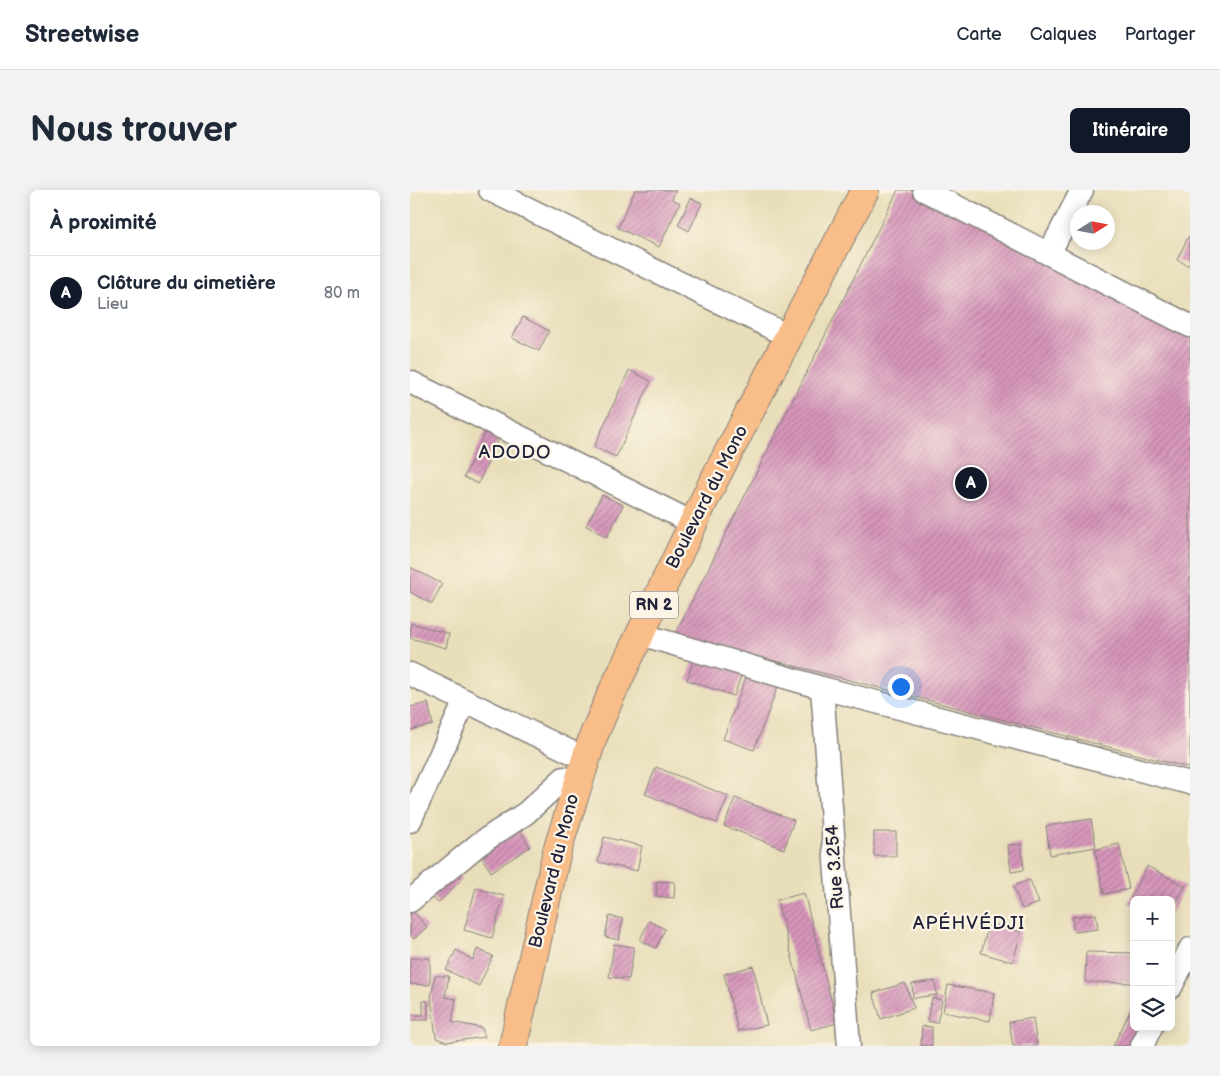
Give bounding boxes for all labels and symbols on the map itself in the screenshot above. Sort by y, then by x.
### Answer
north arrow [1070,205,1115,250]
street label: Boulevard du Mono [662,422,752,572]
district label: ADODO [479,441,551,464]
pin: A [955,464,987,502]
road number: RN 2 [630,592,678,618]
your location [888,674,914,700]
street label: Boulevard du Mono [525,792,583,950]
street label: Rue 3.254 [822,824,848,910]
district label: APÉHVÉDJI [913,911,1025,935]

